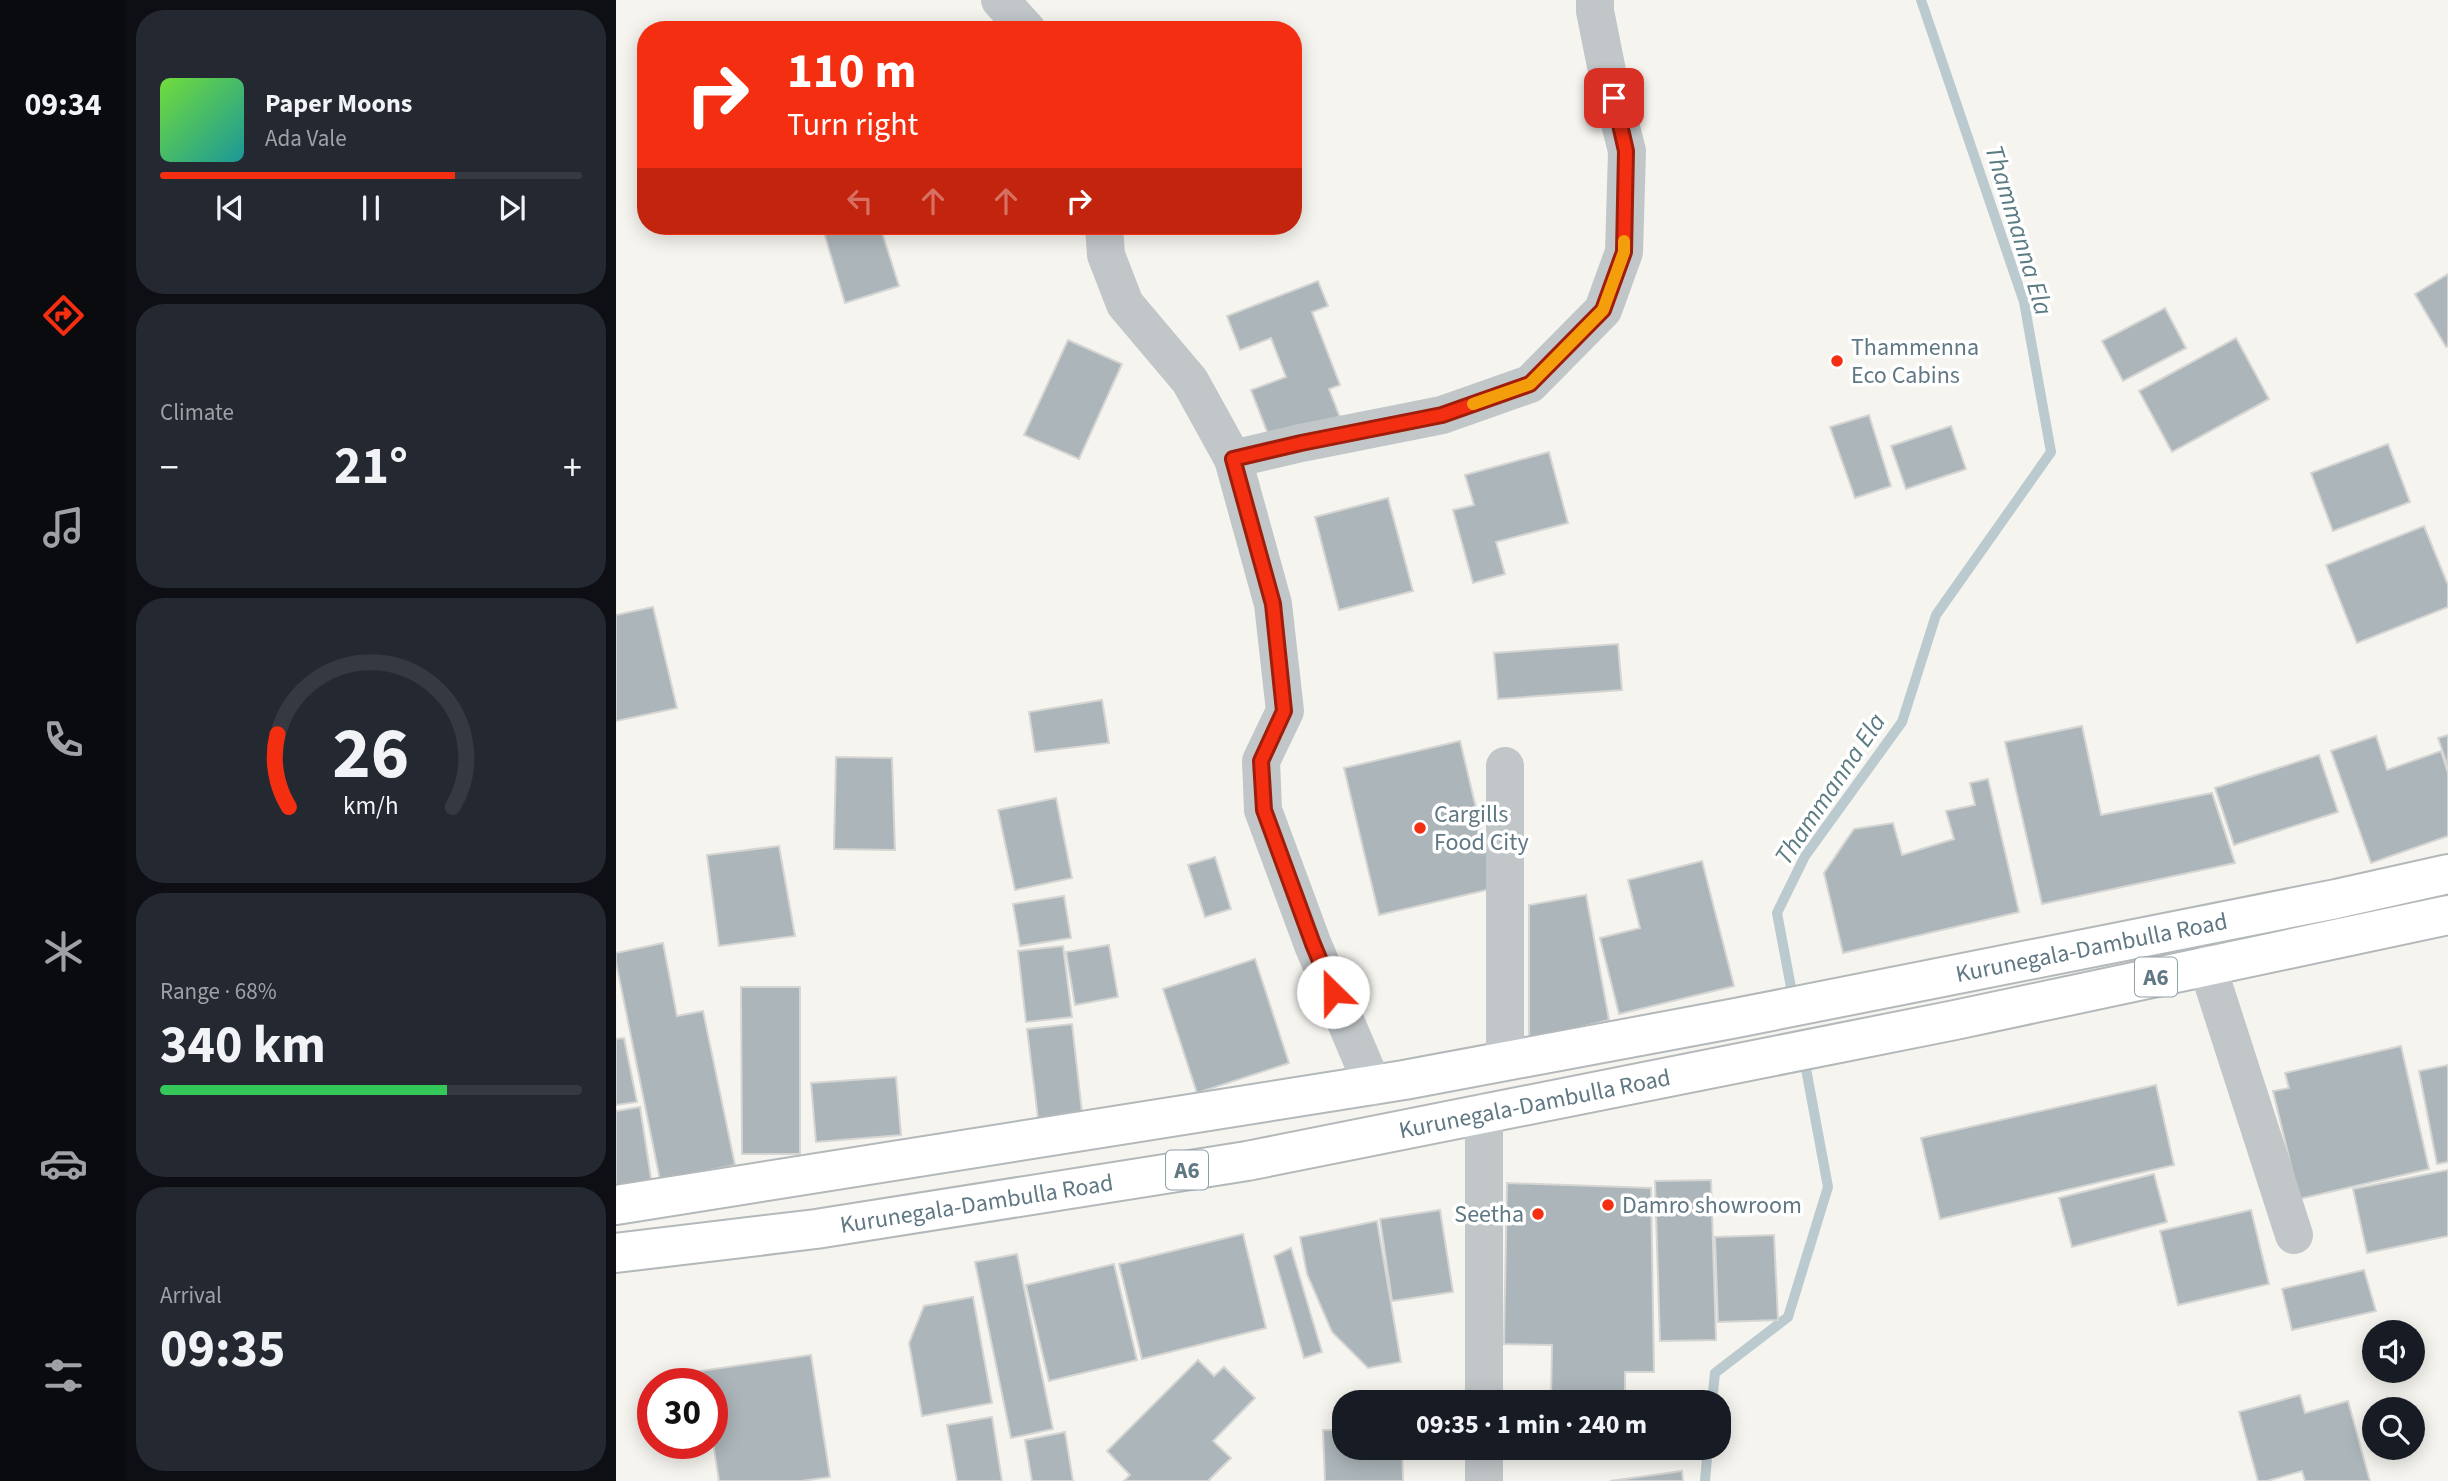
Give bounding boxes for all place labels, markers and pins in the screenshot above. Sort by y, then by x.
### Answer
pin [1584,68,1644,128]
place label: Thammenna Eco Cabins [1851,330,1979,393]
marker: Thammenna Eco Cabins [1829,353,1845,369]
place label: Cargills Food City [1434,797,1529,860]
marker: Cargills Food City [1412,820,1428,836]
place label: Damro showroom [1622,1188,1802,1223]
place label: Seetha [1454,1197,1524,1232]
marker: Damro showroom [1600,1197,1616,1213]
marker: Seetha [1530,1206,1546,1222]

